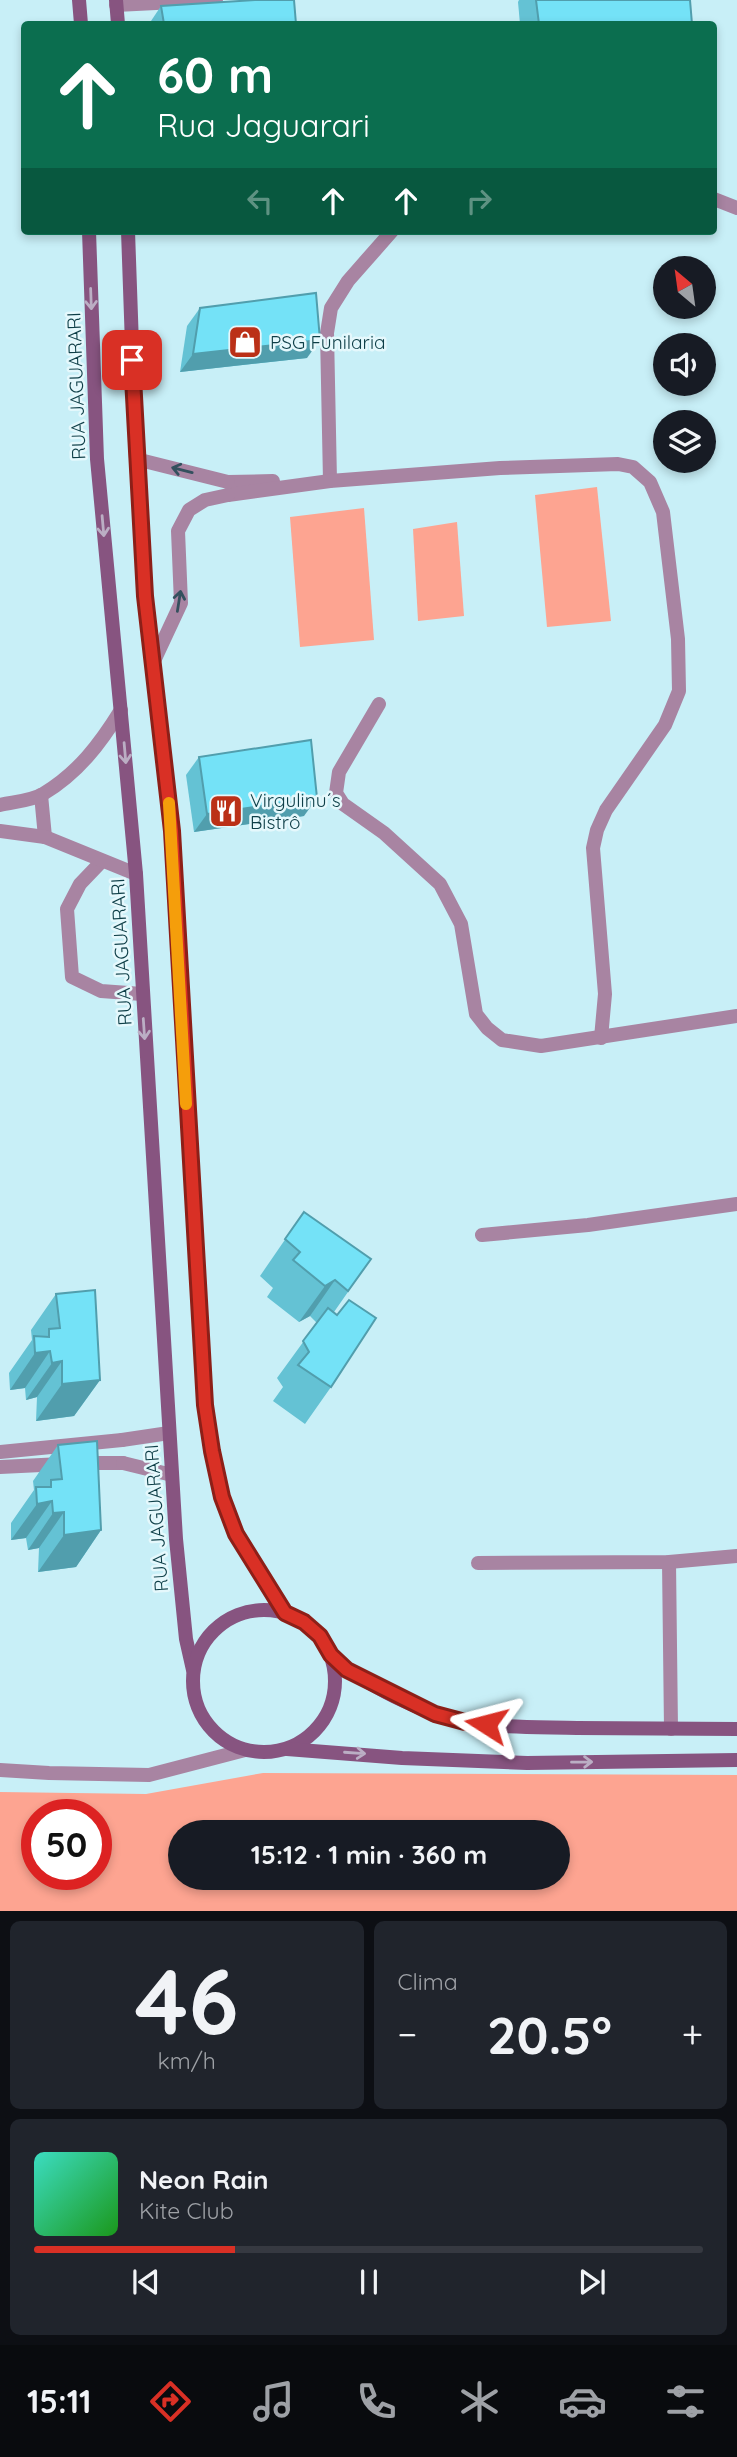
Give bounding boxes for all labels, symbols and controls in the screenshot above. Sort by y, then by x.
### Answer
text: 60 m [157,44,273,105]
icon: ahead [42,49,133,140]
text: Rua Jaguarari [157,105,370,145]
icon: left [241,182,279,220]
icon: ahead [314,182,352,220]
icon: ahead [387,182,425,220]
icon: right [460,182,498,220]
north arrow [653,256,716,318]
map controls [653,256,716,473]
one-way arrow [85,287,98,310]
street label: RUA JAGUARARI [61,312,91,460]
shop icon: PSG Funilaria [226,323,264,361]
pin [102,330,162,390]
place label: PSG Funilaria [270,330,386,354]
button: sound [653,333,716,396]
icon: arrive [113,341,151,379]
button: layers [653,410,716,473]
one-way arrow [171,463,194,476]
one-way arrow [97,515,110,537]
one-way arrow [173,590,186,613]
one-way arrow [119,741,132,764]
place label: Virgulinu´s Bistrô [250,788,341,834]
restaurant icon: Virgulinu´s Bistrô [207,792,245,830]
street label: RUA JAGUARARI [105,878,137,1026]
one-way arrow [138,1017,151,1040]
street label: RUA JAGUARARI [139,1444,173,1592]
position arrow [449,1687,523,1761]
one-way arrow [343,1747,366,1760]
one-way arrow [570,1755,593,1769]
speed limit sign: 50 [21,1799,112,1890]
text: 15:12 · 1 min · 360 m [251,1838,487,1871]
text: 46 [135,1943,239,2057]
text: Clima [398,1967,458,1996]
text: 20.5° [487,2002,612,2067]
text: − [398,2010,417,2058]
text: + [682,2010,703,2058]
text: km/h [158,2046,216,2075]
text: Neon Rain [139,2163,268,2196]
text: Kite Club [139,2196,234,2225]
icon: previous [127,2263,165,2301]
icon: pause [350,2263,388,2301]
icon: next [573,2263,611,2301]
icon: directions [146,2377,195,2426]
icon: music [249,2377,298,2426]
icon: phone [352,2377,401,2426]
icon: climate [455,2377,504,2426]
icon: car [558,2377,607,2426]
icon: filters [661,2377,710,2426]
text: 15:11 [27,2381,92,2421]

